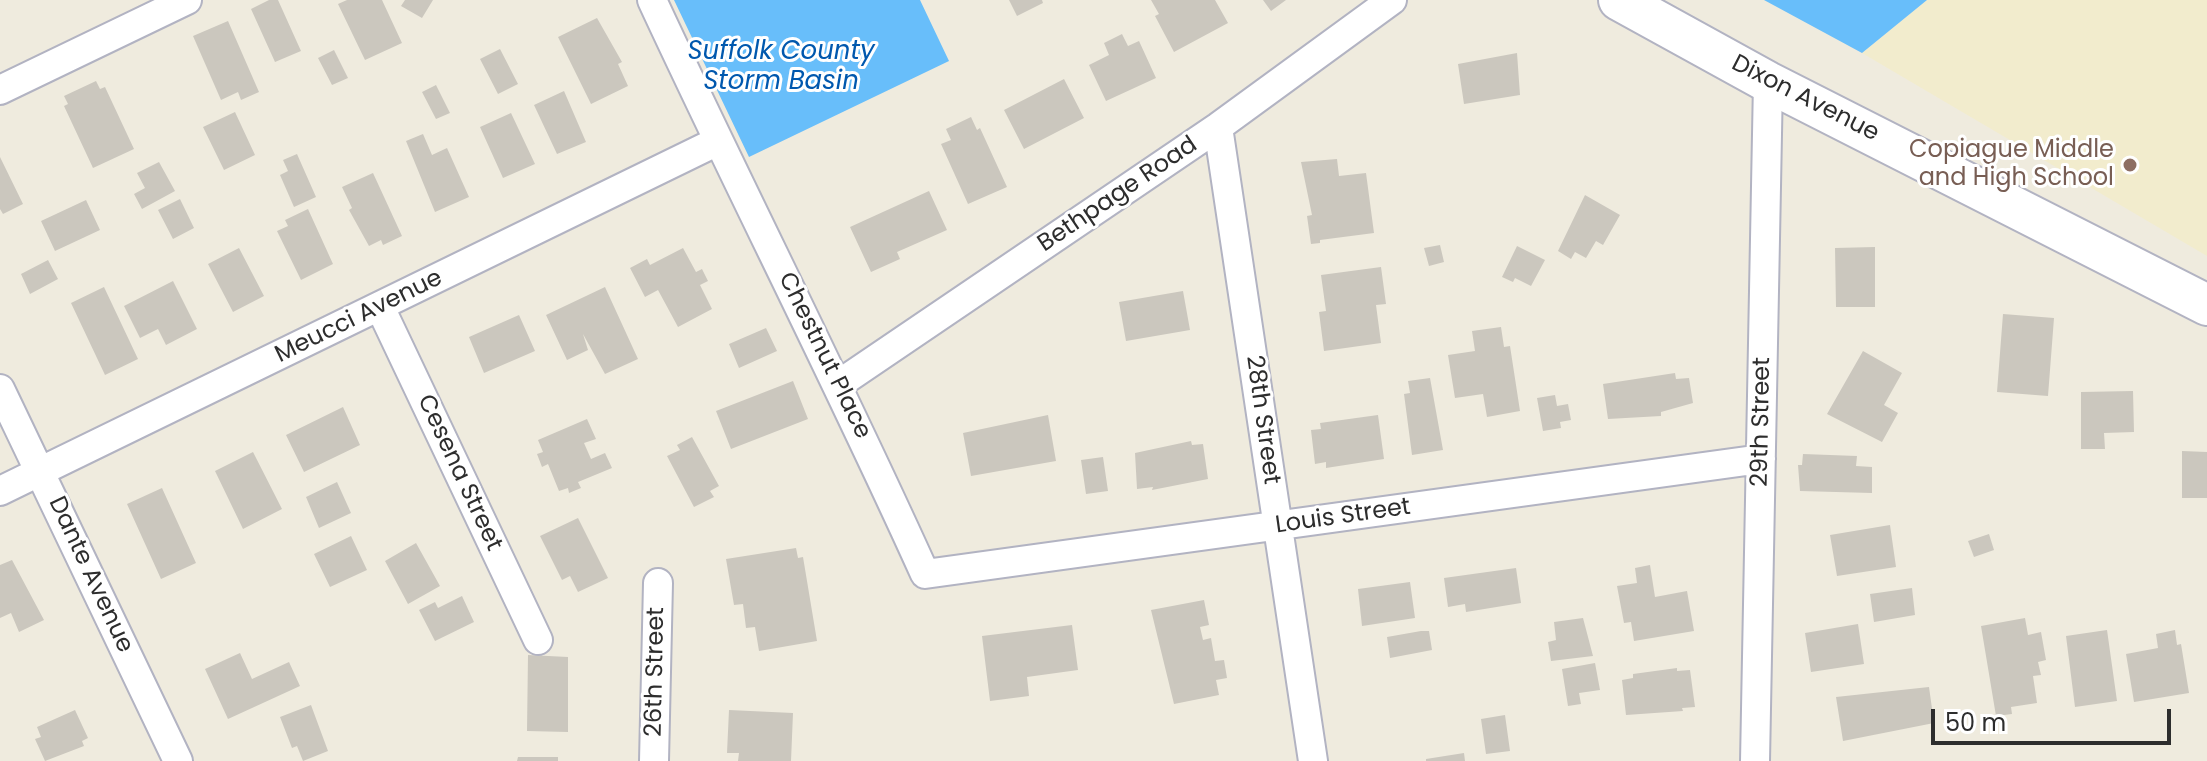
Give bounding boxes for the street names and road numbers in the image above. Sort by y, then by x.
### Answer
street label: Dixon Avenue [1726,49,1884,149]
street label: Bethpage Road [1033,131,1203,259]
street label: Meucci Avenue [271,264,447,370]
street label: Chestnut Place [771,268,877,444]
street label: 28th Street [1239,354,1285,486]
street label: 29th Street [1746,357,1778,487]
street label: Cesena Street [410,390,508,556]
street label: Dante Avenue [41,492,139,658]
street label: Louis Street [1274,493,1412,541]
street label: 26th Street [640,607,672,737]

